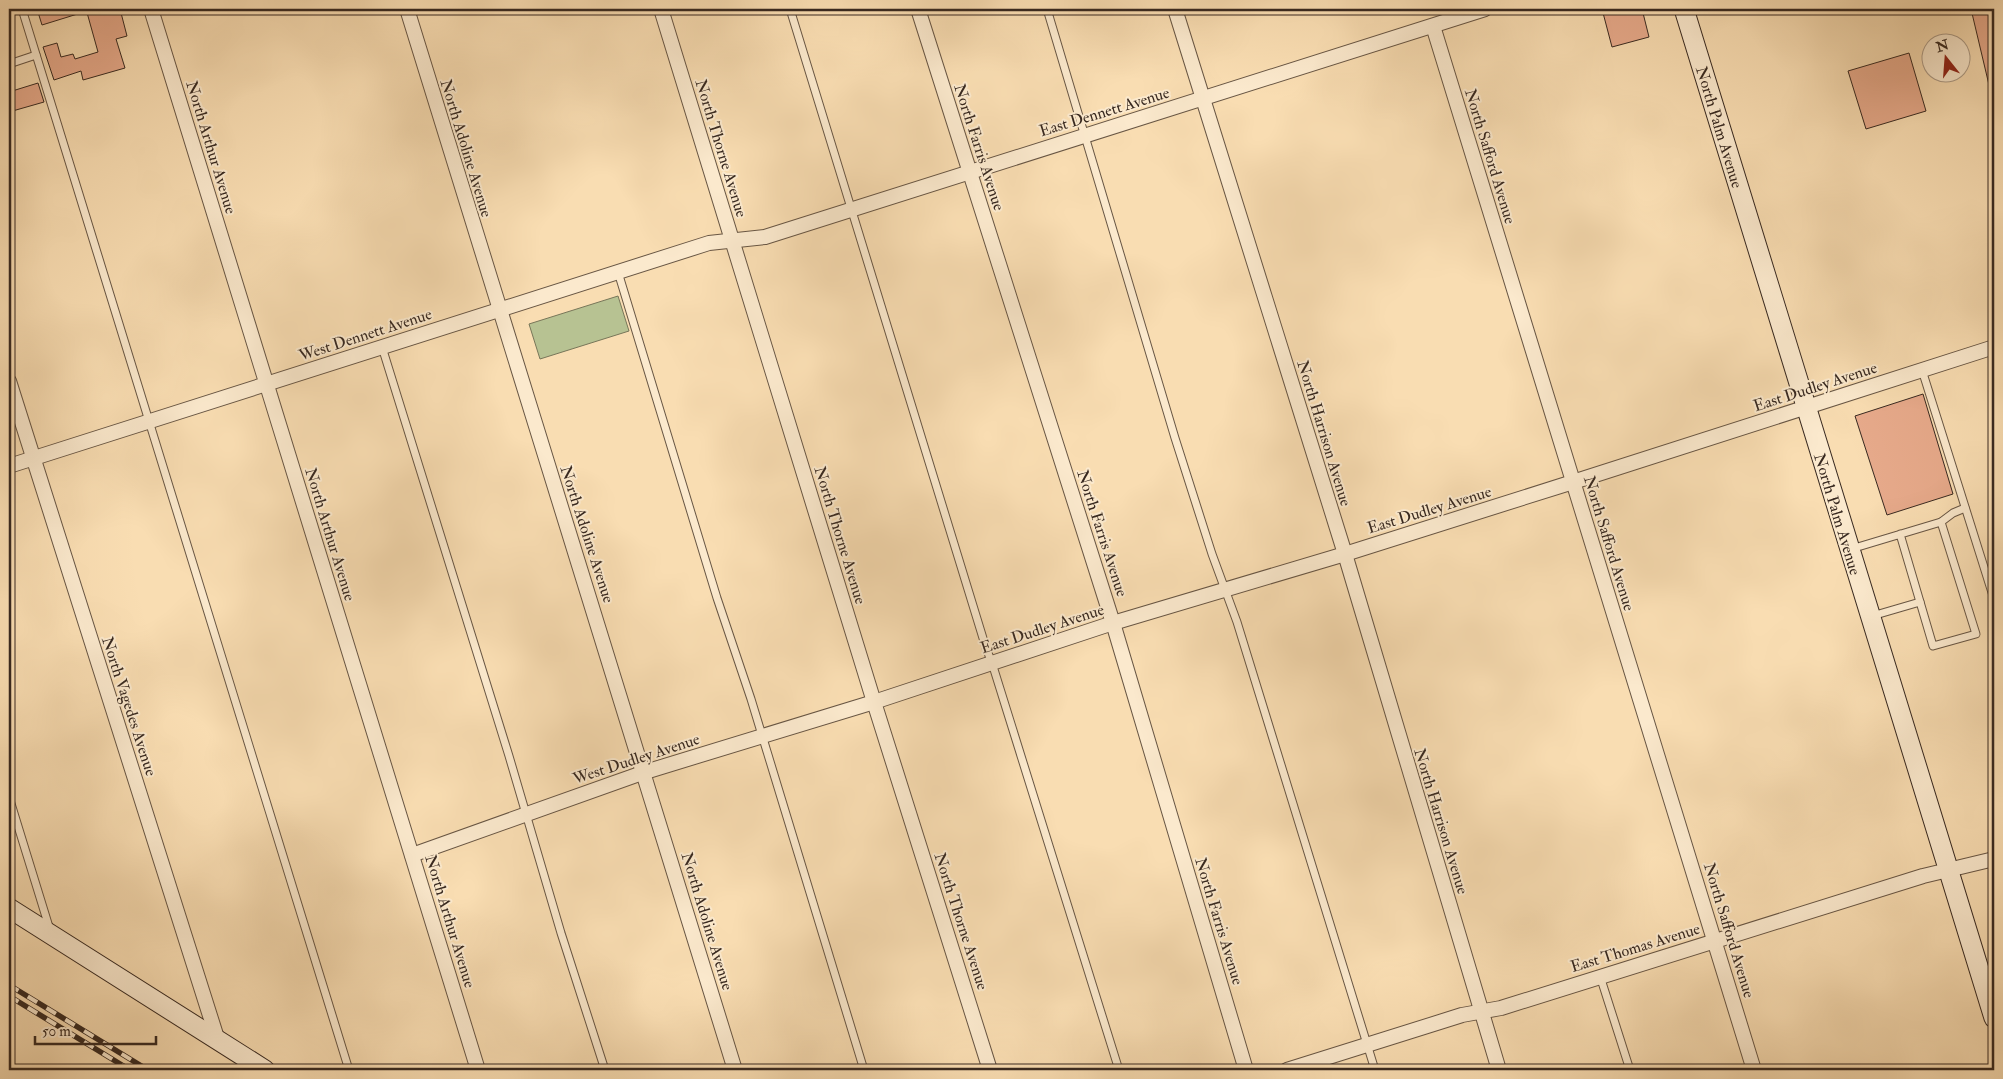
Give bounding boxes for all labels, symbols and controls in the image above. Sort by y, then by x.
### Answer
north arrow [1920,32,1970,82]
text: N [1933,36,1951,56]
street label: North Palm Avenue [1691,64,1747,191]
street label: North Adoline Avenue [436,77,497,220]
street label: North Thorne Avenue [691,77,752,220]
street label: North Arthur Avenue [181,78,241,217]
street label: North Farris Avenue [949,81,1009,214]
street label: East Dennett Avenue [1037,83,1172,141]
street label: North Safford Avenue [1460,86,1520,227]
street label: West Dennett Avenue [295,304,435,366]
street label: East Dudley Avenue [1751,357,1880,416]
street label: North Harrison Avenue [1292,358,1356,509]
street label: North Palm Avenue [1809,451,1865,578]
street label: North Adoline Avenue [555,463,619,606]
street label: North Thorne Avenue [810,464,871,607]
street label: North Arthur Avenue [300,465,360,604]
street label: North Farris Avenue [1072,467,1132,600]
street label: North Safford Avenue [1579,473,1639,614]
street label: East Dudley Avenue [1365,481,1494,538]
street label: East Dudley Avenue [978,599,1107,658]
street label: North Vagedes Avenue [97,634,161,779]
street label: West Dudley Avenue [569,729,703,789]
street label: North Harrison Avenue [1409,746,1473,897]
street label: North Adoline Avenue [677,850,738,993]
street label: North Thorne Avenue [929,850,993,993]
street label: North Arthur Avenue [420,852,480,991]
street label: North Farris Avenue [1190,855,1248,988]
street label: North Safford Avenue [1699,860,1759,1001]
street label: East Thomas Avenue [1568,919,1703,977]
scale bar [35,1014,156,1046]
text: 50 m [42,1022,71,1041]

